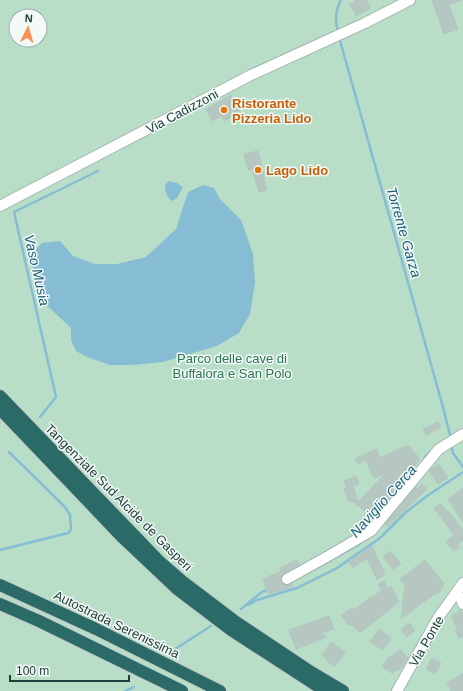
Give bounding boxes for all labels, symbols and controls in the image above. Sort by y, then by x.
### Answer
north arrow [8,8,48,48]
text: N [24,12,33,24]
street label: Via Cadizzoni [144,86,221,137]
place label: Ristorante Pizzeria Lido [232,96,312,126]
marker: Ristorante Pizzeria Lido [219,105,229,115]
place label: Lago Lido [266,163,328,178]
marker: Lago Lido [253,165,263,175]
water label: Torrente Garza [383,185,425,279]
water label: Vaso Musia [21,233,53,307]
park label: Parco delle cave di Buffalora e San Polo [172,351,292,381]
street label: Tangenziale Sud Alcide de Gasperi [42,421,195,574]
water label: Naviglio Cerca [347,462,420,540]
street label: Autostrada Serenissima [51,587,183,662]
street label: Via Ponte [406,613,447,669]
scale bar [10,657,129,683]
text: 100 m [16,664,49,678]

